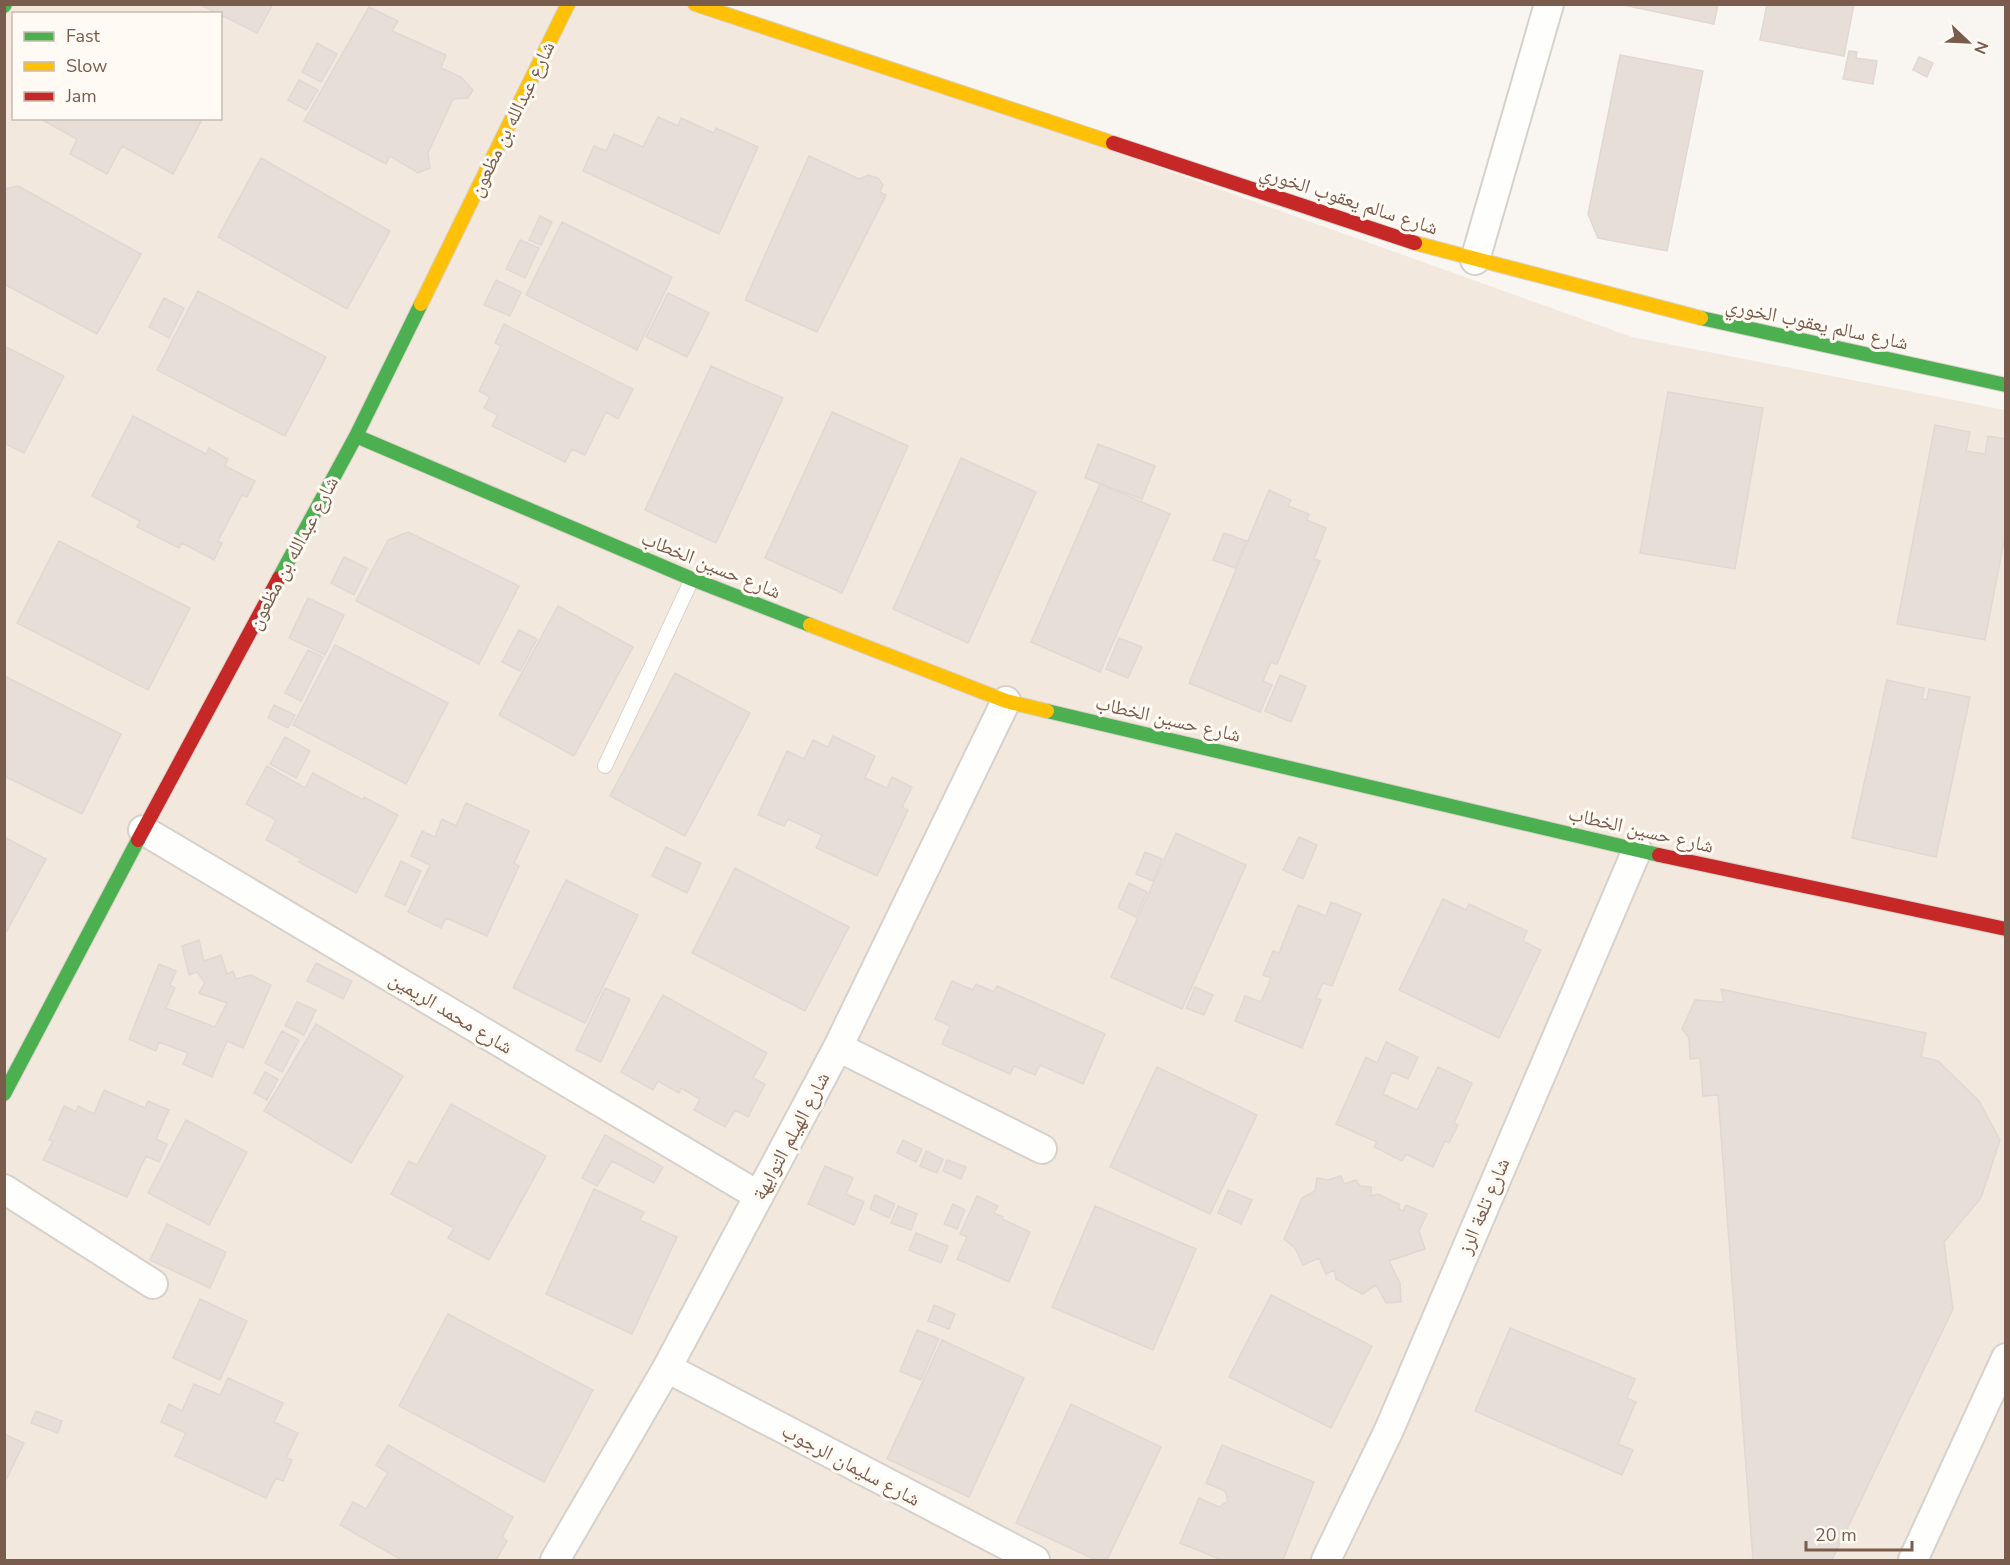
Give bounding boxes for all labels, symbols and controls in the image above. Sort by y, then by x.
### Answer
legend [12,12,222,120]
north arrow [1938,12,1998,72]
text: Fast [66,24,101,48]
street label: شارع عبدالله بن مظعون [463,37,561,201]
text: N [1968,38,1993,57]
text: Slow [66,54,107,78]
text: Jam [65,84,97,108]
street label: شارع سالم يعقوب الخوري [1256,158,1442,244]
street label: شارع سالم يعقوب الخوري [1723,291,1911,359]
street label: شارع عبدالله بن مظعون [241,472,345,634]
street label: شارع حسين الخطاب [637,525,785,605]
street label: شارع حسين الخطاب [1093,689,1243,749]
street label: شارع حسين الخطاب [1566,800,1716,860]
street label: شارع محمد الريمين [384,965,518,1061]
street label: شارع الهيلم التوايهة [746,1067,836,1205]
street label: شارع تلعة الرز [1451,1154,1516,1259]
street label: شارع سليمان الرجوب [777,1417,925,1513]
scale bar [1806,1514,1912,1552]
text: 20 m [1815,1523,1857,1547]

